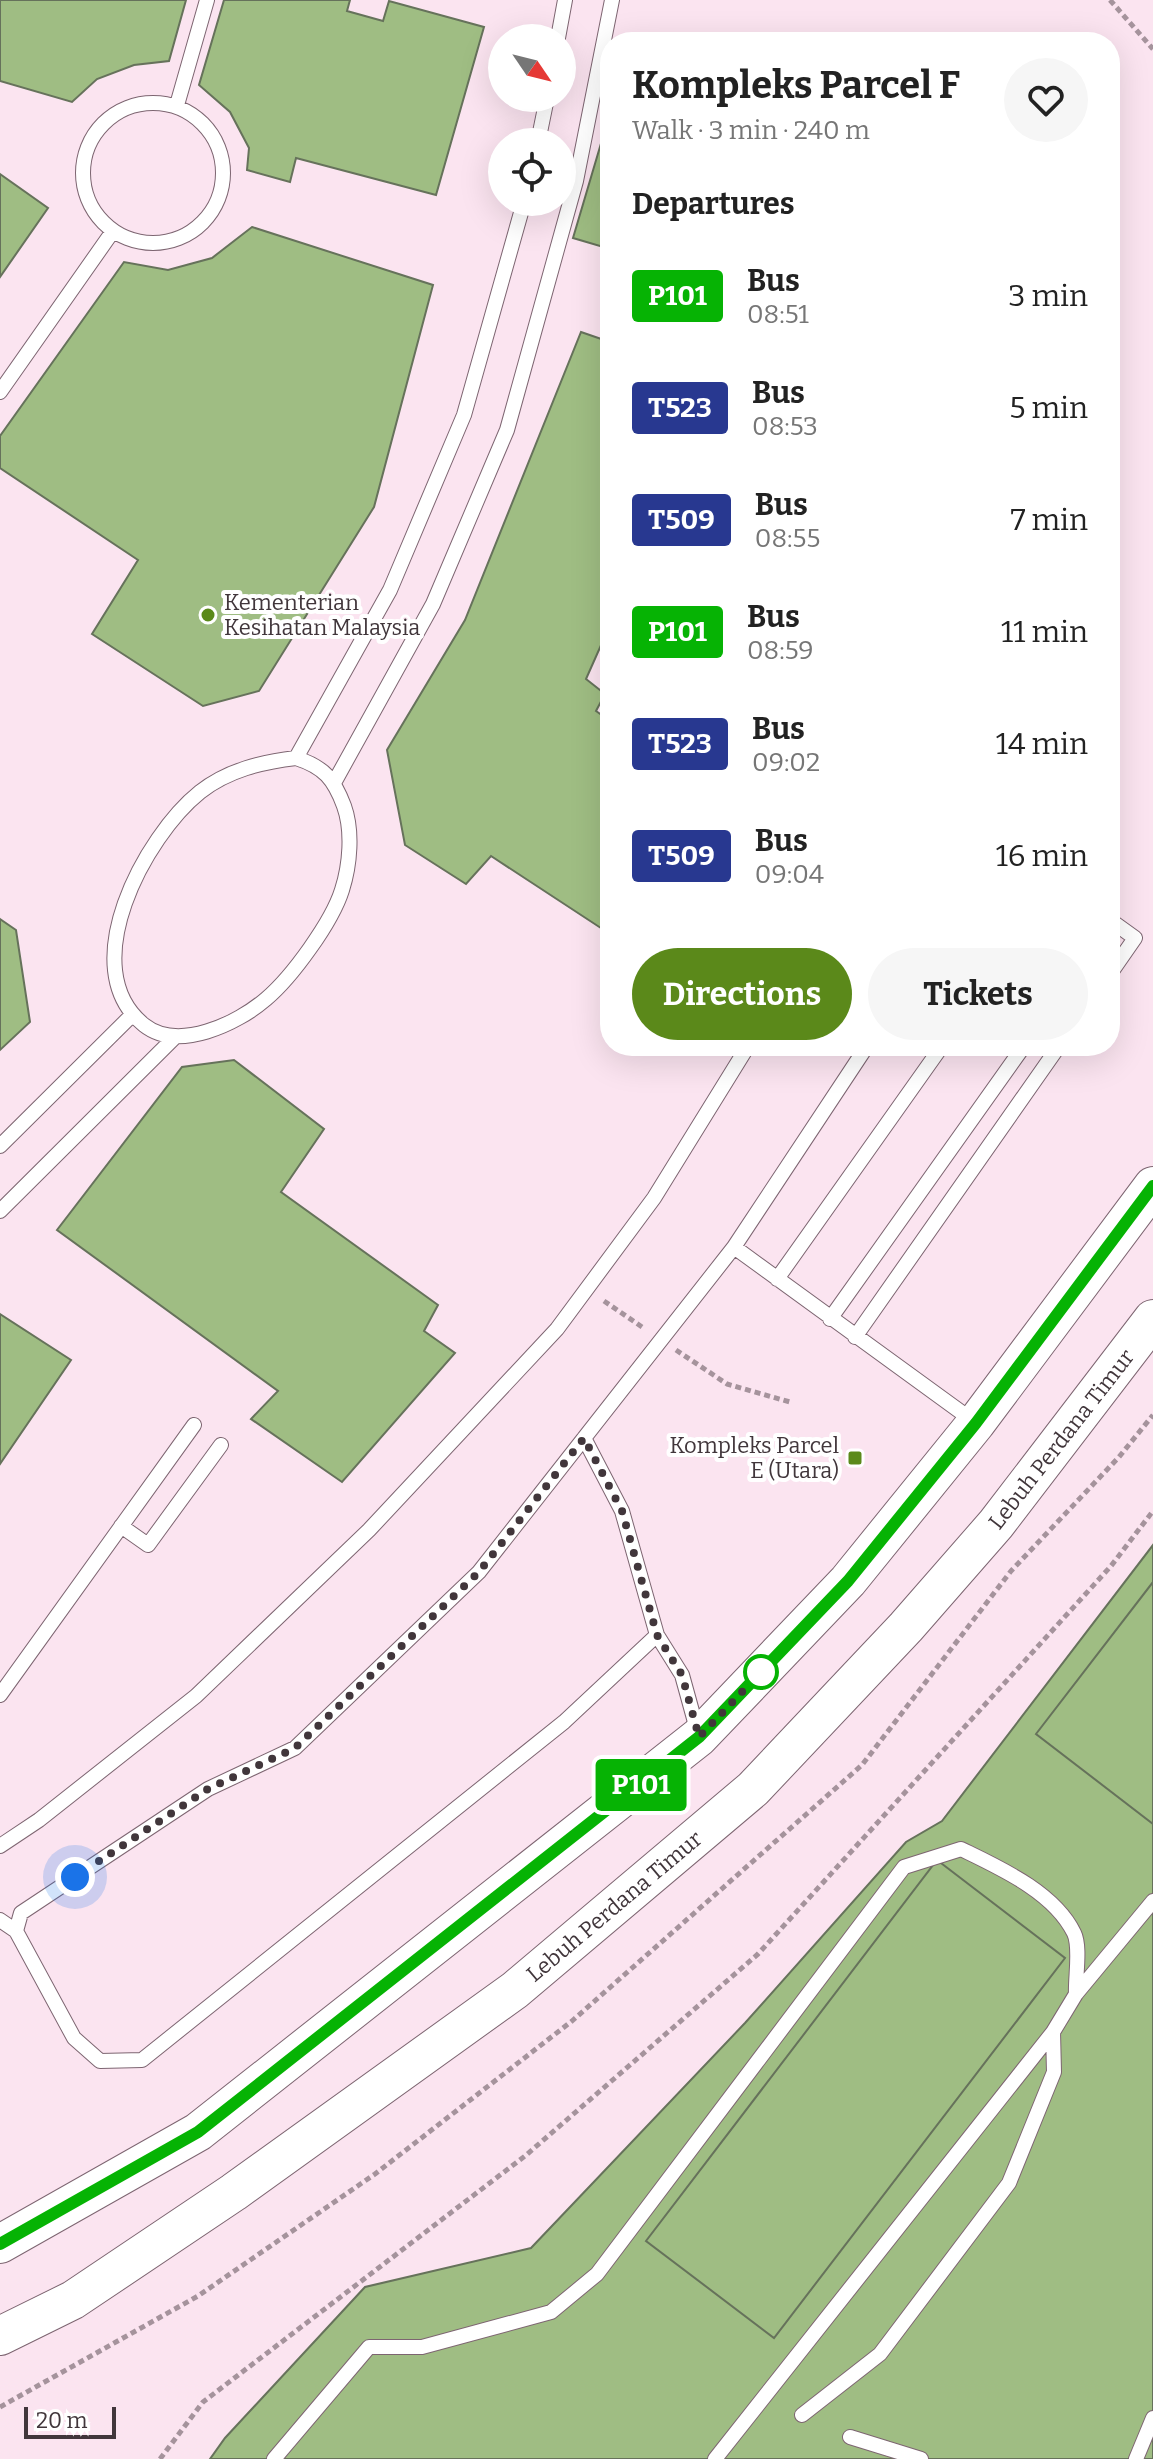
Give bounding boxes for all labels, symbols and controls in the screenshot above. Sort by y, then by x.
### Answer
north arrow [488,24,576,112]
map controls [488,24,576,216]
button: heart [1004,58,1088,142]
text: Kompleks Parcel F [632,62,960,108]
text: Walk · 3 min · 240 m [632,115,870,146]
button: locate [488,128,576,216]
text: Departures [632,186,795,222]
text: Bus [747,263,800,299]
text: 3 min [1008,278,1088,314]
text: P101 [648,279,707,312]
text: 08:51 [747,299,809,330]
text: Bus [752,375,805,411]
text: 5 min [1009,390,1088,426]
text: T523 [648,391,712,424]
text: 08:53 [752,411,818,442]
text: Bus [755,487,808,523]
text: 7 min [1010,502,1088,538]
text: T509 [648,503,715,536]
text: 08:55 [755,523,820,554]
place label: Kementerian Kesihatan Malaysia [224,589,420,641]
text: Bus [747,599,800,635]
marker: Kementerian Kesihatan Malaysia [199,606,217,624]
text: 11 min [1001,614,1088,650]
text: P101 [648,615,707,648]
text: 08:59 [747,635,814,666]
text: Bus [752,711,805,747]
text: 14 min [996,726,1088,762]
text: T523 [648,727,712,760]
text: 09:02 [752,747,820,778]
text: Bus [755,823,808,859]
text: 16 min [996,838,1088,874]
text: T509 [648,839,715,872]
text: 09:04 [755,859,824,890]
button: Directions [632,948,852,1040]
button: Tickets [868,948,1088,1040]
street label: Lebuh Perdana Timur [983,1344,1140,1535]
place label: Kompleks Parcel E (Utara) [669,1432,839,1484]
marker: Kompleks Parcel E (Utara) [846,1449,864,1467]
unlabelled marker [744,1655,778,1689]
line badge: P101 [585,1759,697,1811]
text: P101 [612,1768,670,1801]
street label: Lebuh Perdana Timur [521,1825,708,1988]
your location [55,1857,95,1897]
scale bar [24,2403,116,2439]
text: 20 m [36,2407,87,2434]

